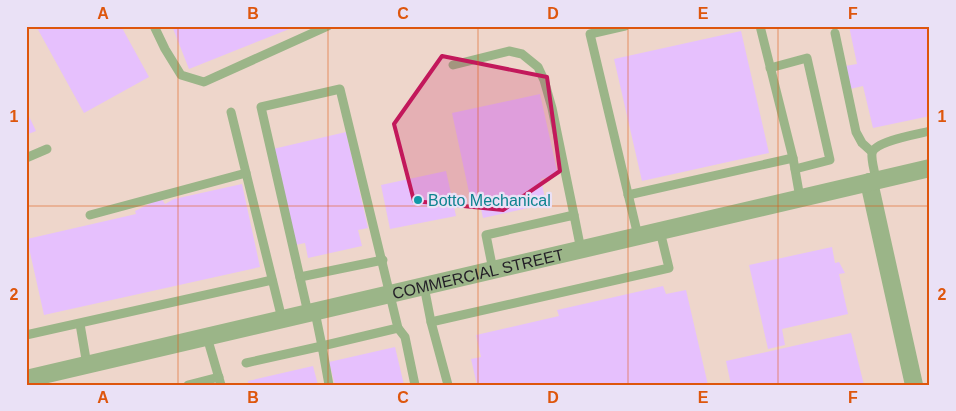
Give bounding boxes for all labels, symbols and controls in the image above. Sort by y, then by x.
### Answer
text: A [97,5,109,22]
text: B [247,5,259,22]
text: C [397,5,409,22]
text: D [547,5,559,22]
text: E [698,5,709,22]
text: F [848,5,858,22]
text: 1 [10,108,19,125]
text: 1 [938,108,947,125]
place label: Botto Mechanical [428,192,551,209]
marker: Botto Mechanical [412,194,424,206]
street label: COMMERCIAL STREET [390,245,565,302]
text: 2 [10,286,19,303]
text: 2 [938,286,947,303]
text: A [97,389,109,406]
text: B [247,389,259,406]
text: C [397,389,409,406]
text: D [547,389,559,406]
text: E [698,389,709,406]
text: F [848,389,858,406]

